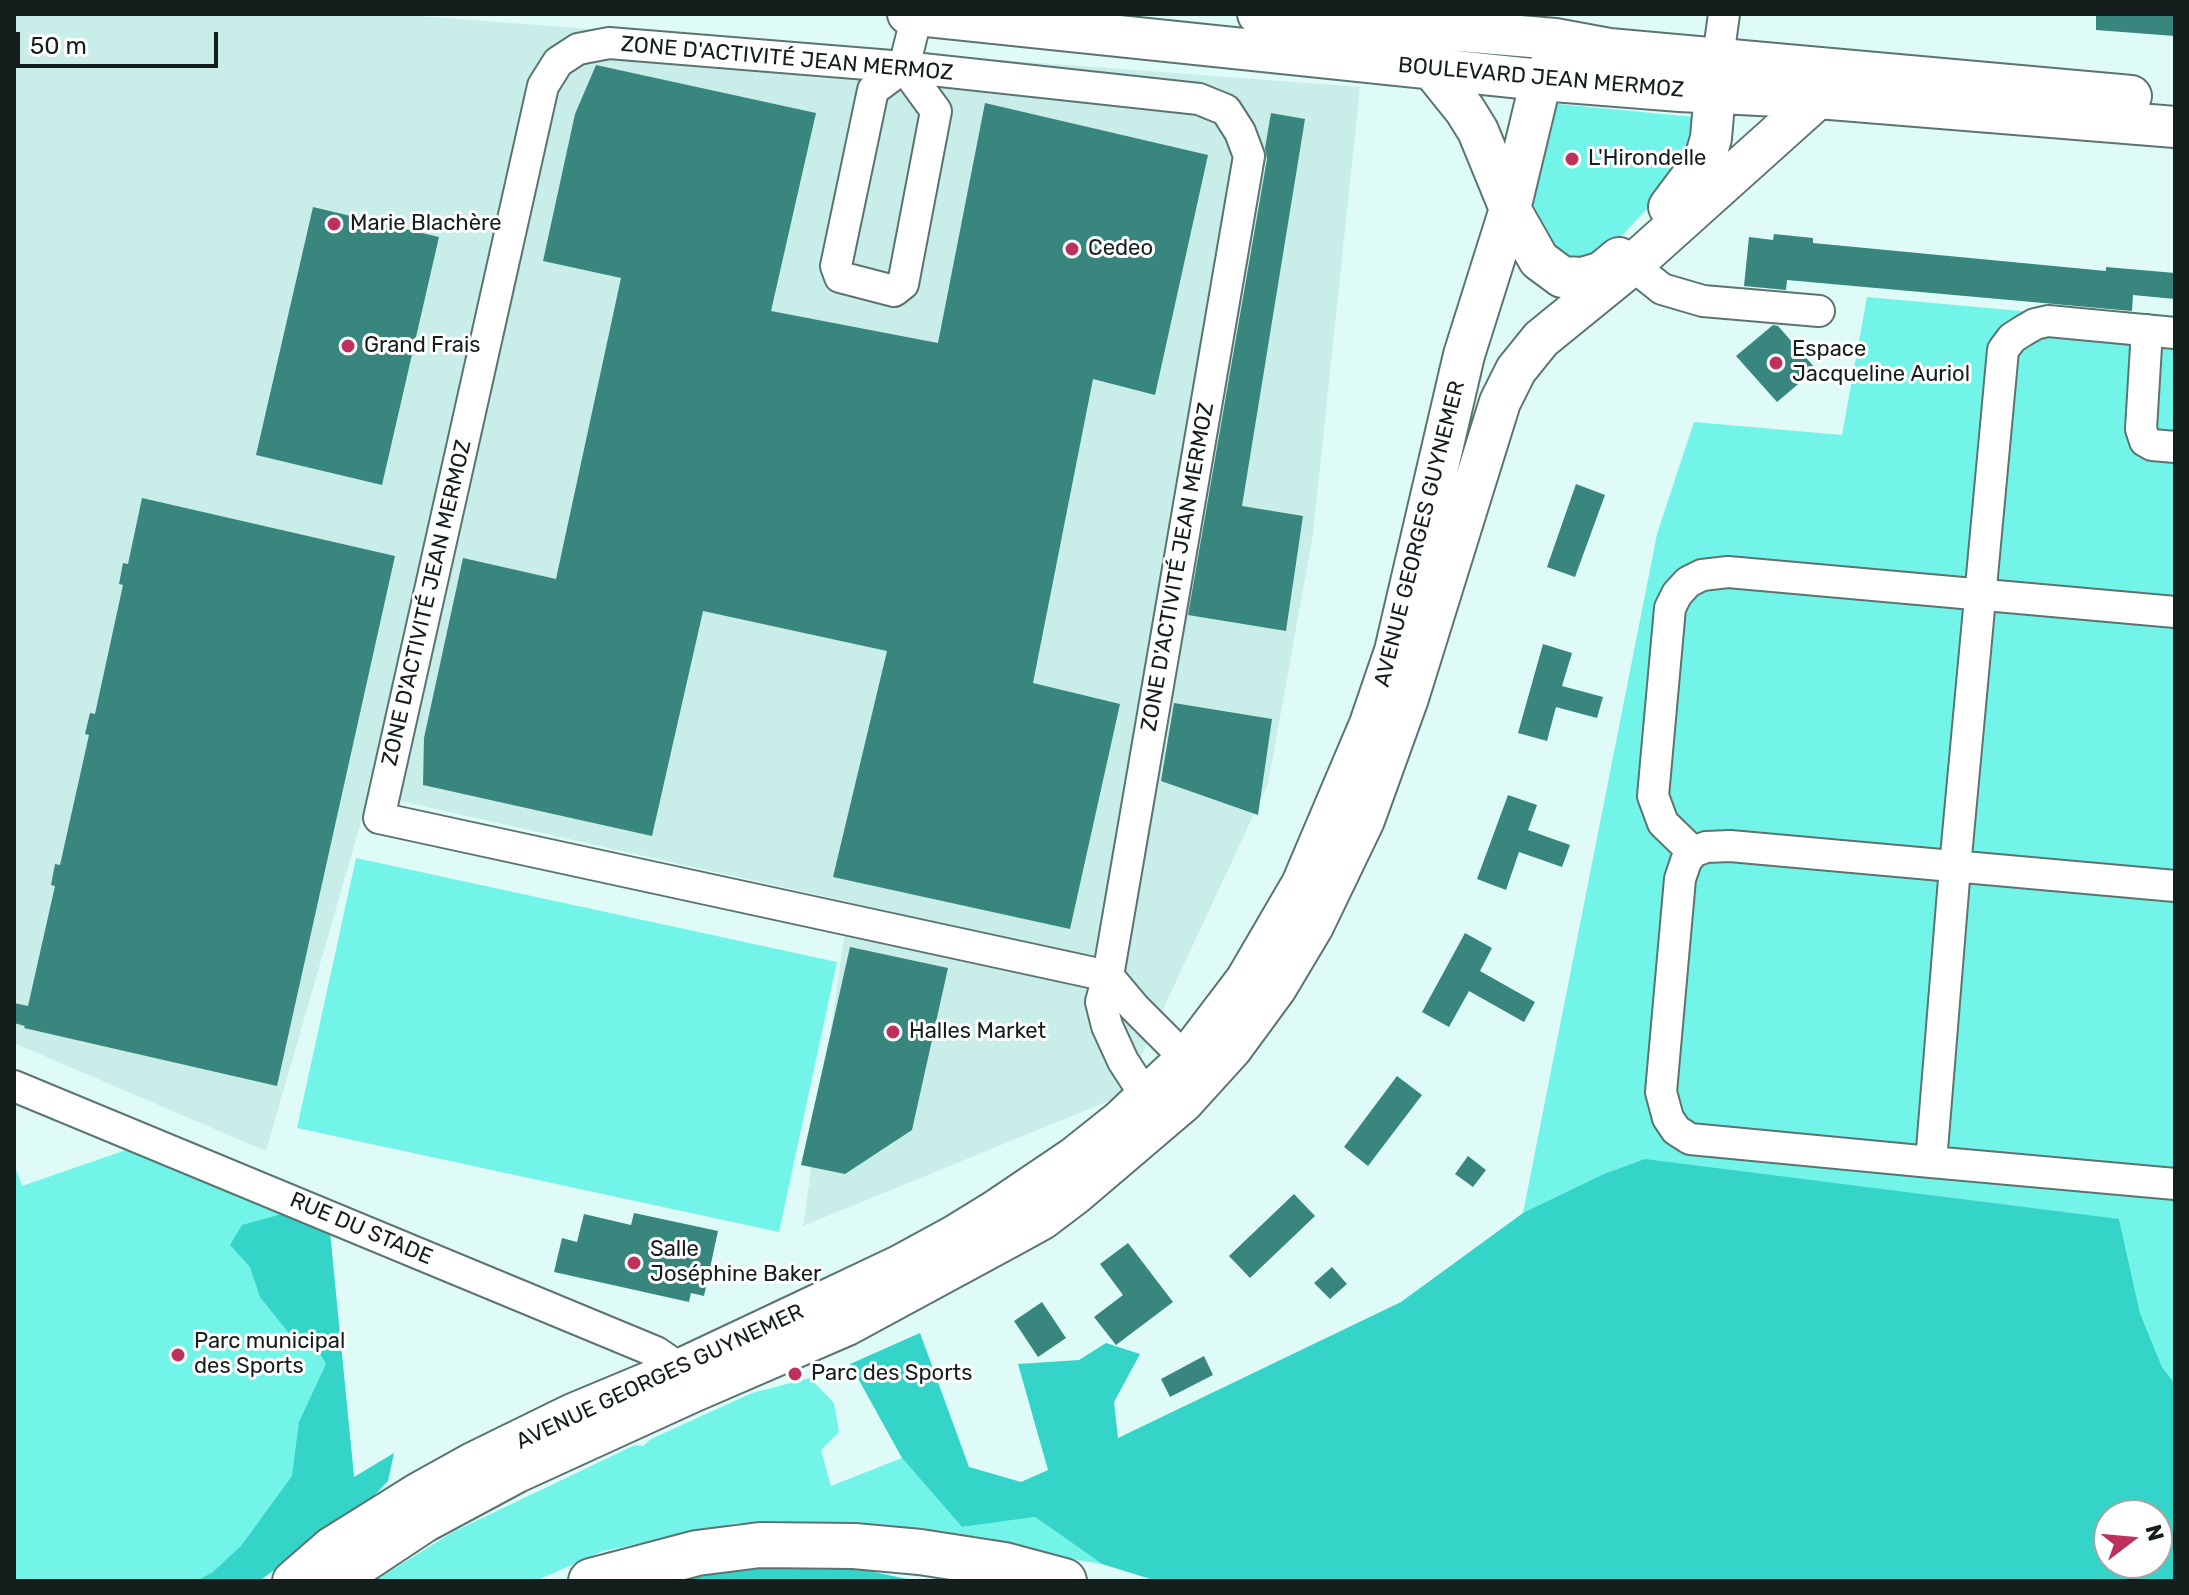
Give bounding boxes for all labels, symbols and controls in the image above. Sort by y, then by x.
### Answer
scale bar [20,16,222,66]
street label: ZONE D'ACTIVITÉ JEAN MERMOZ [620,31,954,87]
text: 50 m [30,32,87,60]
street label: BOULEVARD JEAN MERMOZ [1397,52,1685,104]
place label: L'Hirondelle [1588,146,1706,172]
marker: L'Hirondelle [1563,150,1581,168]
place label: Marie Blachère [350,211,502,237]
marker: Marie Blachère [325,215,343,233]
place label: Cedeo [1088,236,1153,262]
marker: Cedeo [1063,240,1081,258]
place label: Grand Frais [364,333,481,359]
marker: Grand Frais [339,337,357,355]
place label: Espace Jacqueline Auriol [1792,337,1970,388]
marker: Espace Jacqueline Auriol [1767,354,1785,372]
street label: AVENUE GEORGES GUYNEMER [1369,378,1471,690]
street label: ZONE D'ACTIVITÉ JEAN MERMOZ [1136,400,1220,734]
street label: ZONE D'ACTIVITÉ JEAN MERMOZ [377,438,477,768]
place label: Halles Market [909,1019,1046,1045]
marker: Halles Market [884,1023,902,1041]
street label: RUE DU STADE [286,1187,436,1271]
place label: Salle Joséphine Baker [650,1237,821,1288]
marker: Salle Joséphine Baker [625,1254,643,1272]
street label: AVENUE GEORGES GUYNEMER [512,1299,808,1455]
place label: Parc municipal des Sports [194,1329,345,1380]
marker: Parc municipal des Sports [169,1346,187,1364]
place label: Parc des Sports [811,1361,972,1387]
marker: Parc des Sports [786,1365,804,1383]
north arrow [2093,1499,2173,1579]
text: N [2139,1521,2170,1544]

